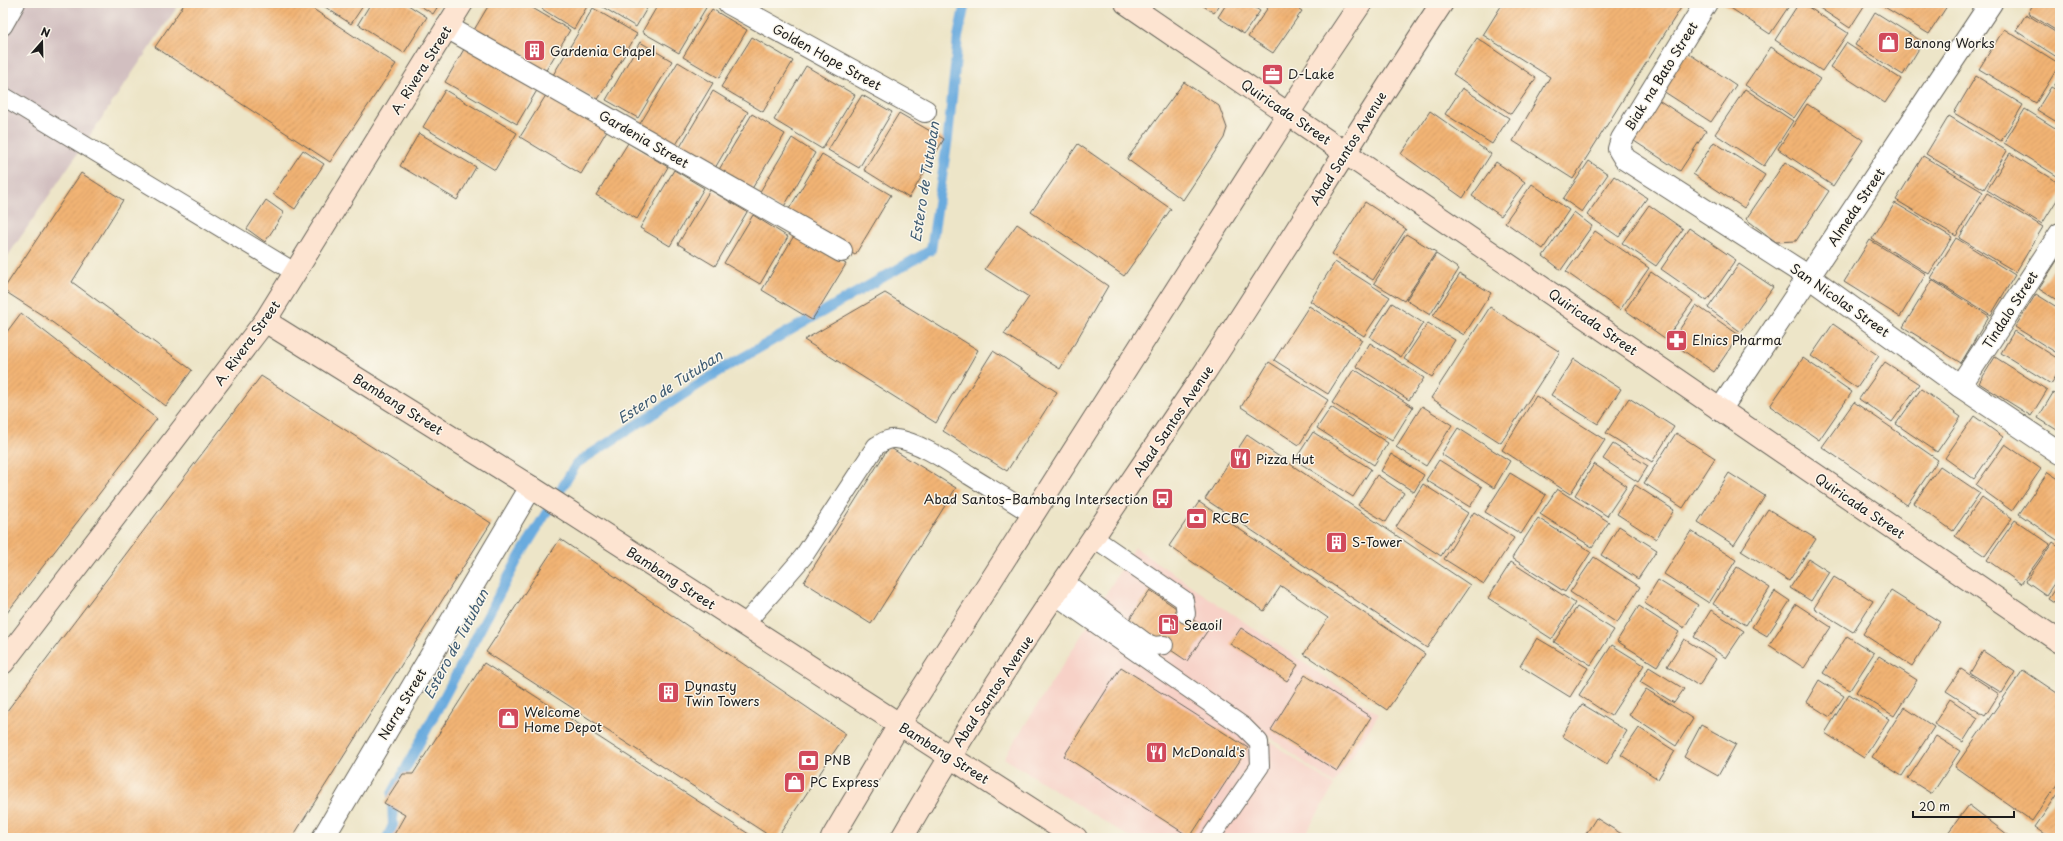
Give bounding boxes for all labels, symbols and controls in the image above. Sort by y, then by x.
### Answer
street label: Biak na Bato Street [1619,18,1702,134]
street label: Golden Hope Street [769,19,885,94]
north arrow [22,22,62,62]
street label: A. Rivera Street [386,22,455,118]
text: N [39,23,53,42]
shop icon: Banong Works [1876,30,1902,56]
place label: Banong Works [1904,33,1995,52]
building icon: Gardenia Chapel [521,38,547,64]
place label: Gardenia Chapel [550,41,655,60]
office icon: D-Lake [1260,61,1286,87]
place label: D-Lake [1288,64,1334,83]
street label: Quiricada Street [1238,74,1335,149]
street label: Abad Santos Avenue [1305,87,1390,208]
street label: Gardenia Street [596,105,693,172]
water label: Estero de Tutuban [905,120,944,244]
street label: Almeda Street [1822,164,1889,249]
street label: San Nicolas Street [1787,258,1894,341]
street label: Tindalo Street [1977,267,2042,352]
street label: Quiricada Street [1545,284,1642,359]
street label: A. Rivera Street [209,296,284,389]
pharmacy icon: Elnics Pharma [1664,327,1690,353]
place label: Elnics Pharma [1692,330,1782,349]
water label: Estero de Tutuban [613,345,727,428]
street label: Abad Santos Avenue [1128,361,1217,480]
street label: Bambang Street [350,368,447,439]
restaurant icon: Pizza Hut [1227,446,1253,472]
place label: Pizza Hut [1256,449,1314,468]
street label: Quiricada Street [1812,468,1909,543]
bus stop icon: Abad Santos–Bambang Intersection [1150,486,1176,512]
place label: Abad Santos–Bambang Intersection [924,489,1148,508]
bank icon: RCBC [1184,505,1210,531]
place label: RCBC [1212,508,1249,527]
building icon: S-Tower [1324,529,1350,555]
place label: S-Tower [1352,532,1403,551]
street label: Bambang Street [623,542,720,614]
water label: Estero de Tutuban [418,585,493,702]
fuel station icon: Seaoil [1155,612,1181,638]
place label: Seaoil [1184,615,1222,634]
street label: Abad Santos Avenue [948,631,1037,750]
street label: Narra Street [373,664,430,743]
place label: Dynasty Twin Towers [684,676,759,710]
building icon: Dynasty Twin Towers [655,680,681,706]
place label: Welcome Home Depot [524,702,602,736]
shop icon: Welcome Home Depot [496,706,522,732]
street label: Bambang Street [896,717,993,788]
restaurant icon: McDonald's [1143,739,1169,765]
place label: McDonald's [1172,742,1245,761]
bank icon: PNB [795,747,821,773]
place label: PNB [824,750,851,769]
shop icon: PC Express [782,769,808,795]
place label: PC Express [810,772,879,791]
scale bar [1913,793,2014,819]
text: 20 m [1919,797,1950,815]

